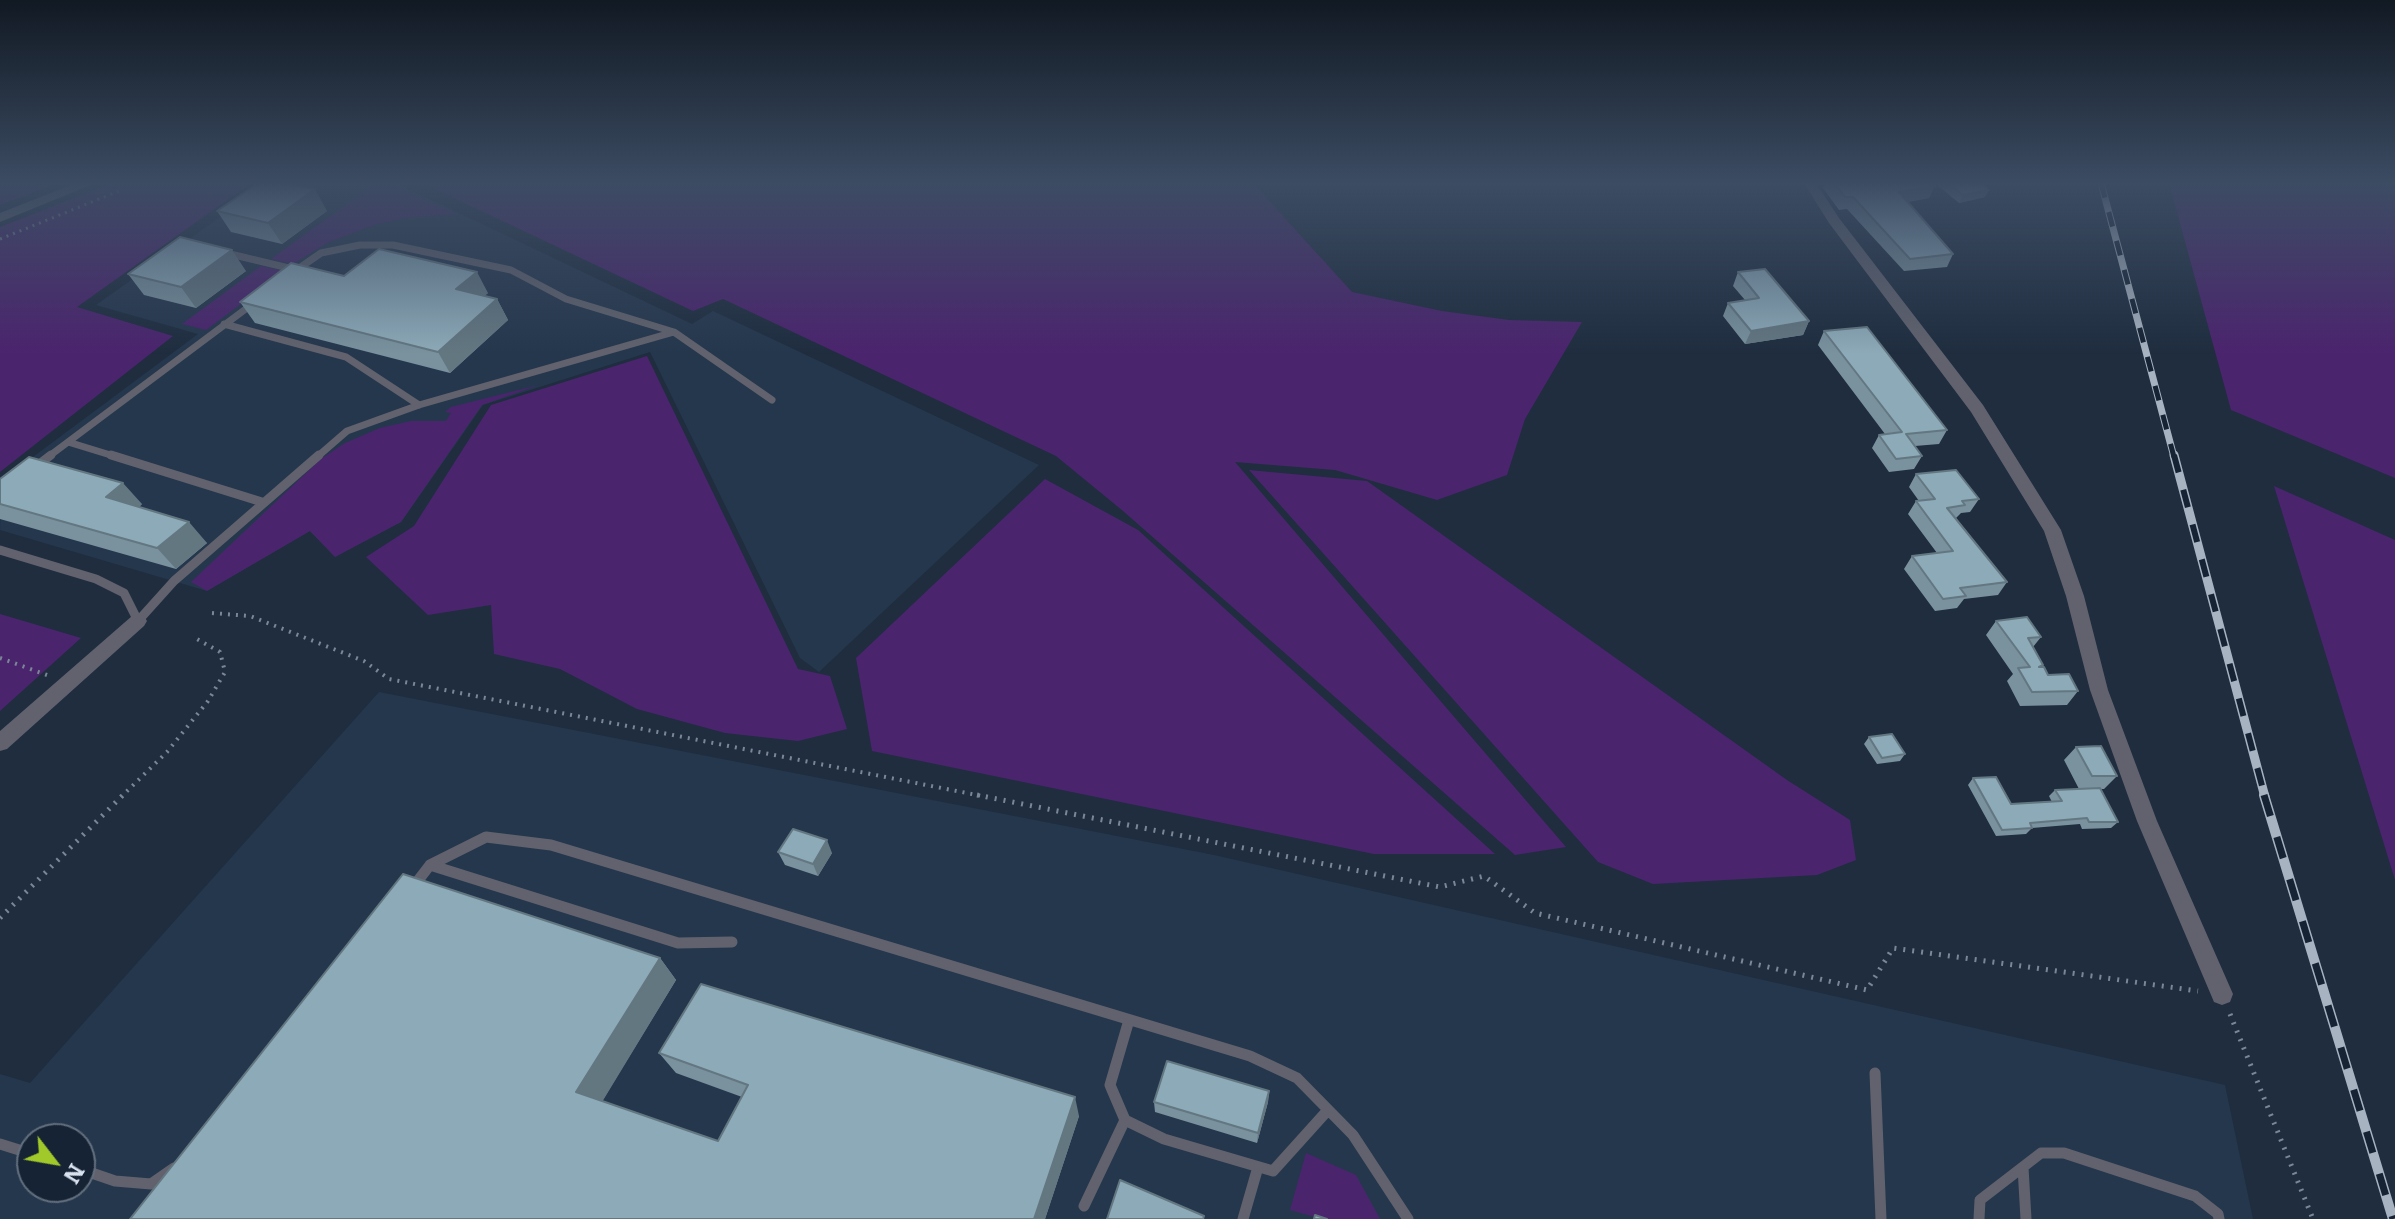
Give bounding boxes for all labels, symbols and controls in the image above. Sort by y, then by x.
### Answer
north arrow [16,1123,96,1203]
text: N [56,1158,94,1191]

